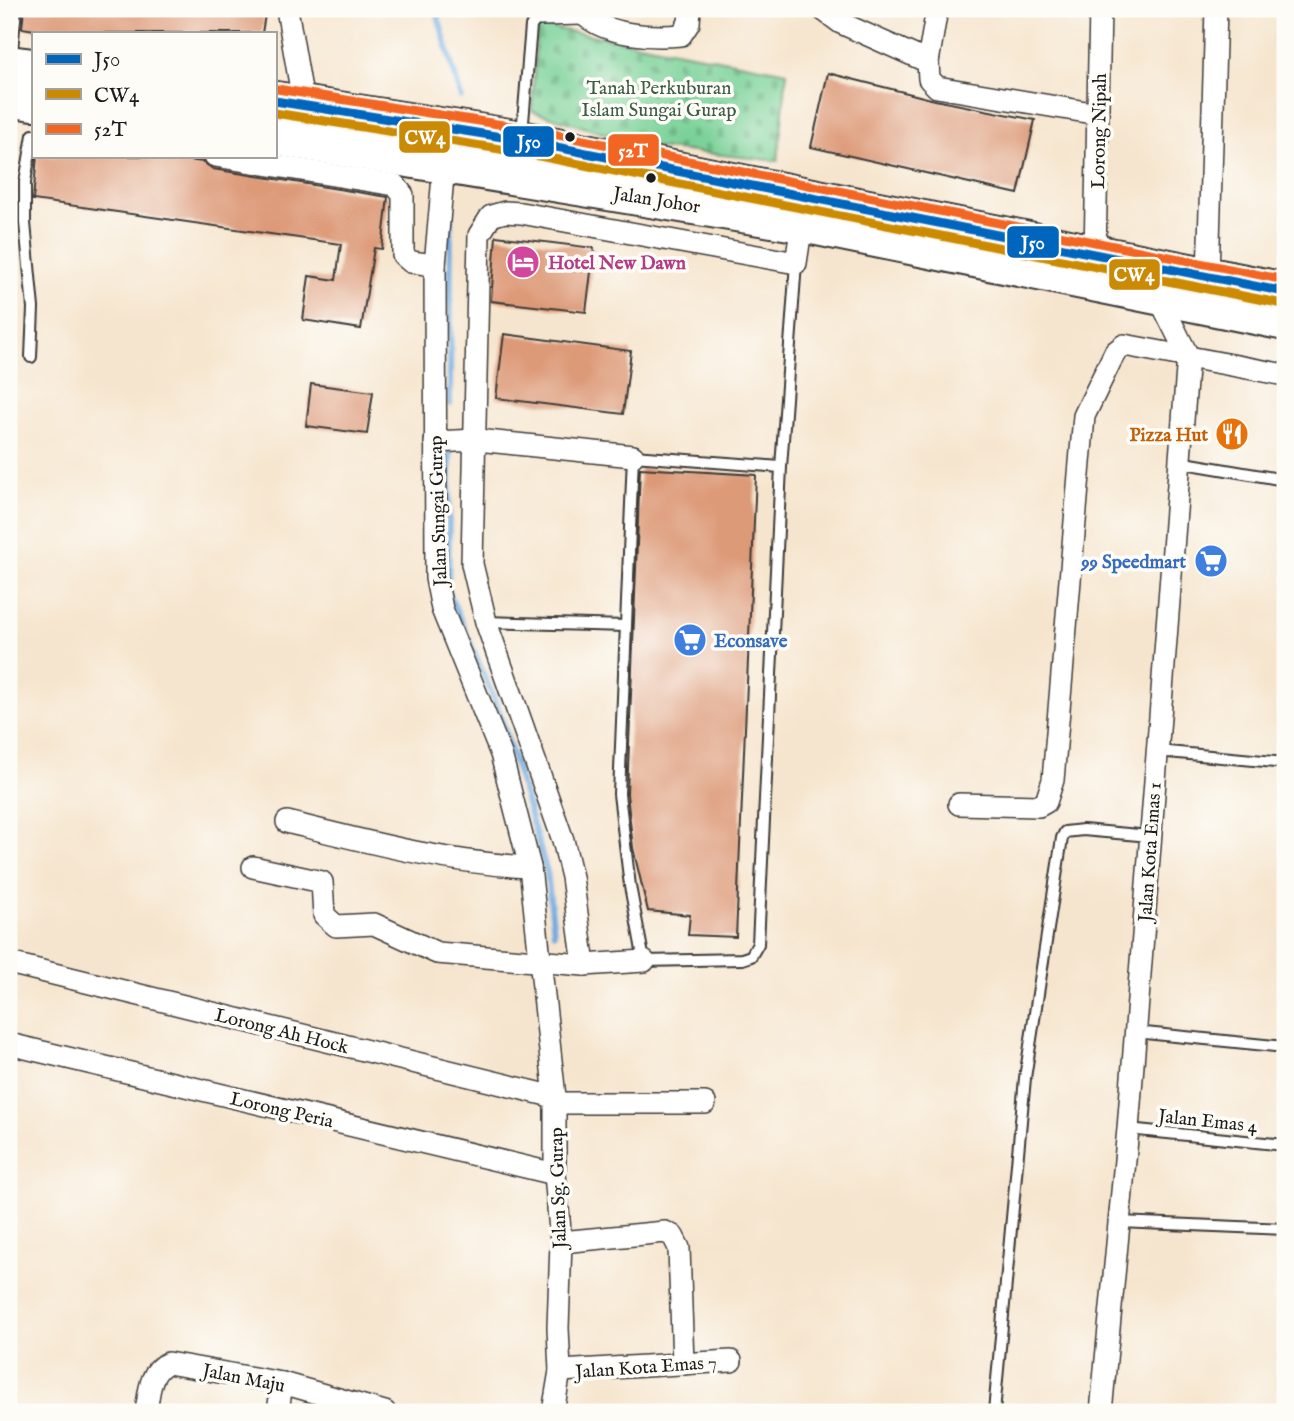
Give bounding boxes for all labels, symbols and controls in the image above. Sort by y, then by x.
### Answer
legend [32,32,276,158]
text: J50 [92,47,120,74]
street label: Lorong Nipah [1087,73,1113,189]
park label: Tanah Perkuburan Islam Sungai Gurap [582,77,737,123]
text: CW4 [94,83,140,110]
text: 52T [94,117,127,144]
line badge: CW4 [398,120,451,154]
line badge: J50 [502,125,555,158]
text: CW4 [404,127,446,151]
unlabelled marker [563,130,577,144]
text: J50 [514,131,541,155]
line badge: 52T [607,133,660,167]
text: 52T [618,140,649,164]
unlabelled marker [644,171,658,185]
street label: Jalan Johor [609,182,702,220]
line badge: J50 [1006,225,1060,259]
text: J50 [1018,232,1045,256]
hotel icon: Hotel New Dawn [504,243,542,281]
place label: Hotel New Dawn [548,252,686,276]
line badge: CW4 [1108,258,1161,291]
text: CW4 [1113,264,1155,288]
restaurant icon: Pizza Hut [1213,415,1251,453]
place label: Pizza Hut [1130,424,1208,448]
street label: Jalan Sungai Gurap [424,435,454,589]
supermarket icon: 99 Speedmart [1192,542,1230,580]
place label: 99 Speedmart [1080,551,1186,575]
supermarket icon: Econsave [671,621,709,659]
place label: Econsave [714,630,788,654]
street label: Jalan Kota Emas 1 [1134,782,1168,925]
street label: Lorong Ah Hock [212,1004,352,1060]
street label: Lorong Peria [228,1087,336,1135]
street label: Jalan Emas 4 [1155,1105,1259,1139]
street label: Jalan Sg. Gurap [545,1127,573,1251]
street label: Jalan Kota Emas 7 [573,1351,718,1385]
street label: Jalan Maju [198,1359,287,1399]

